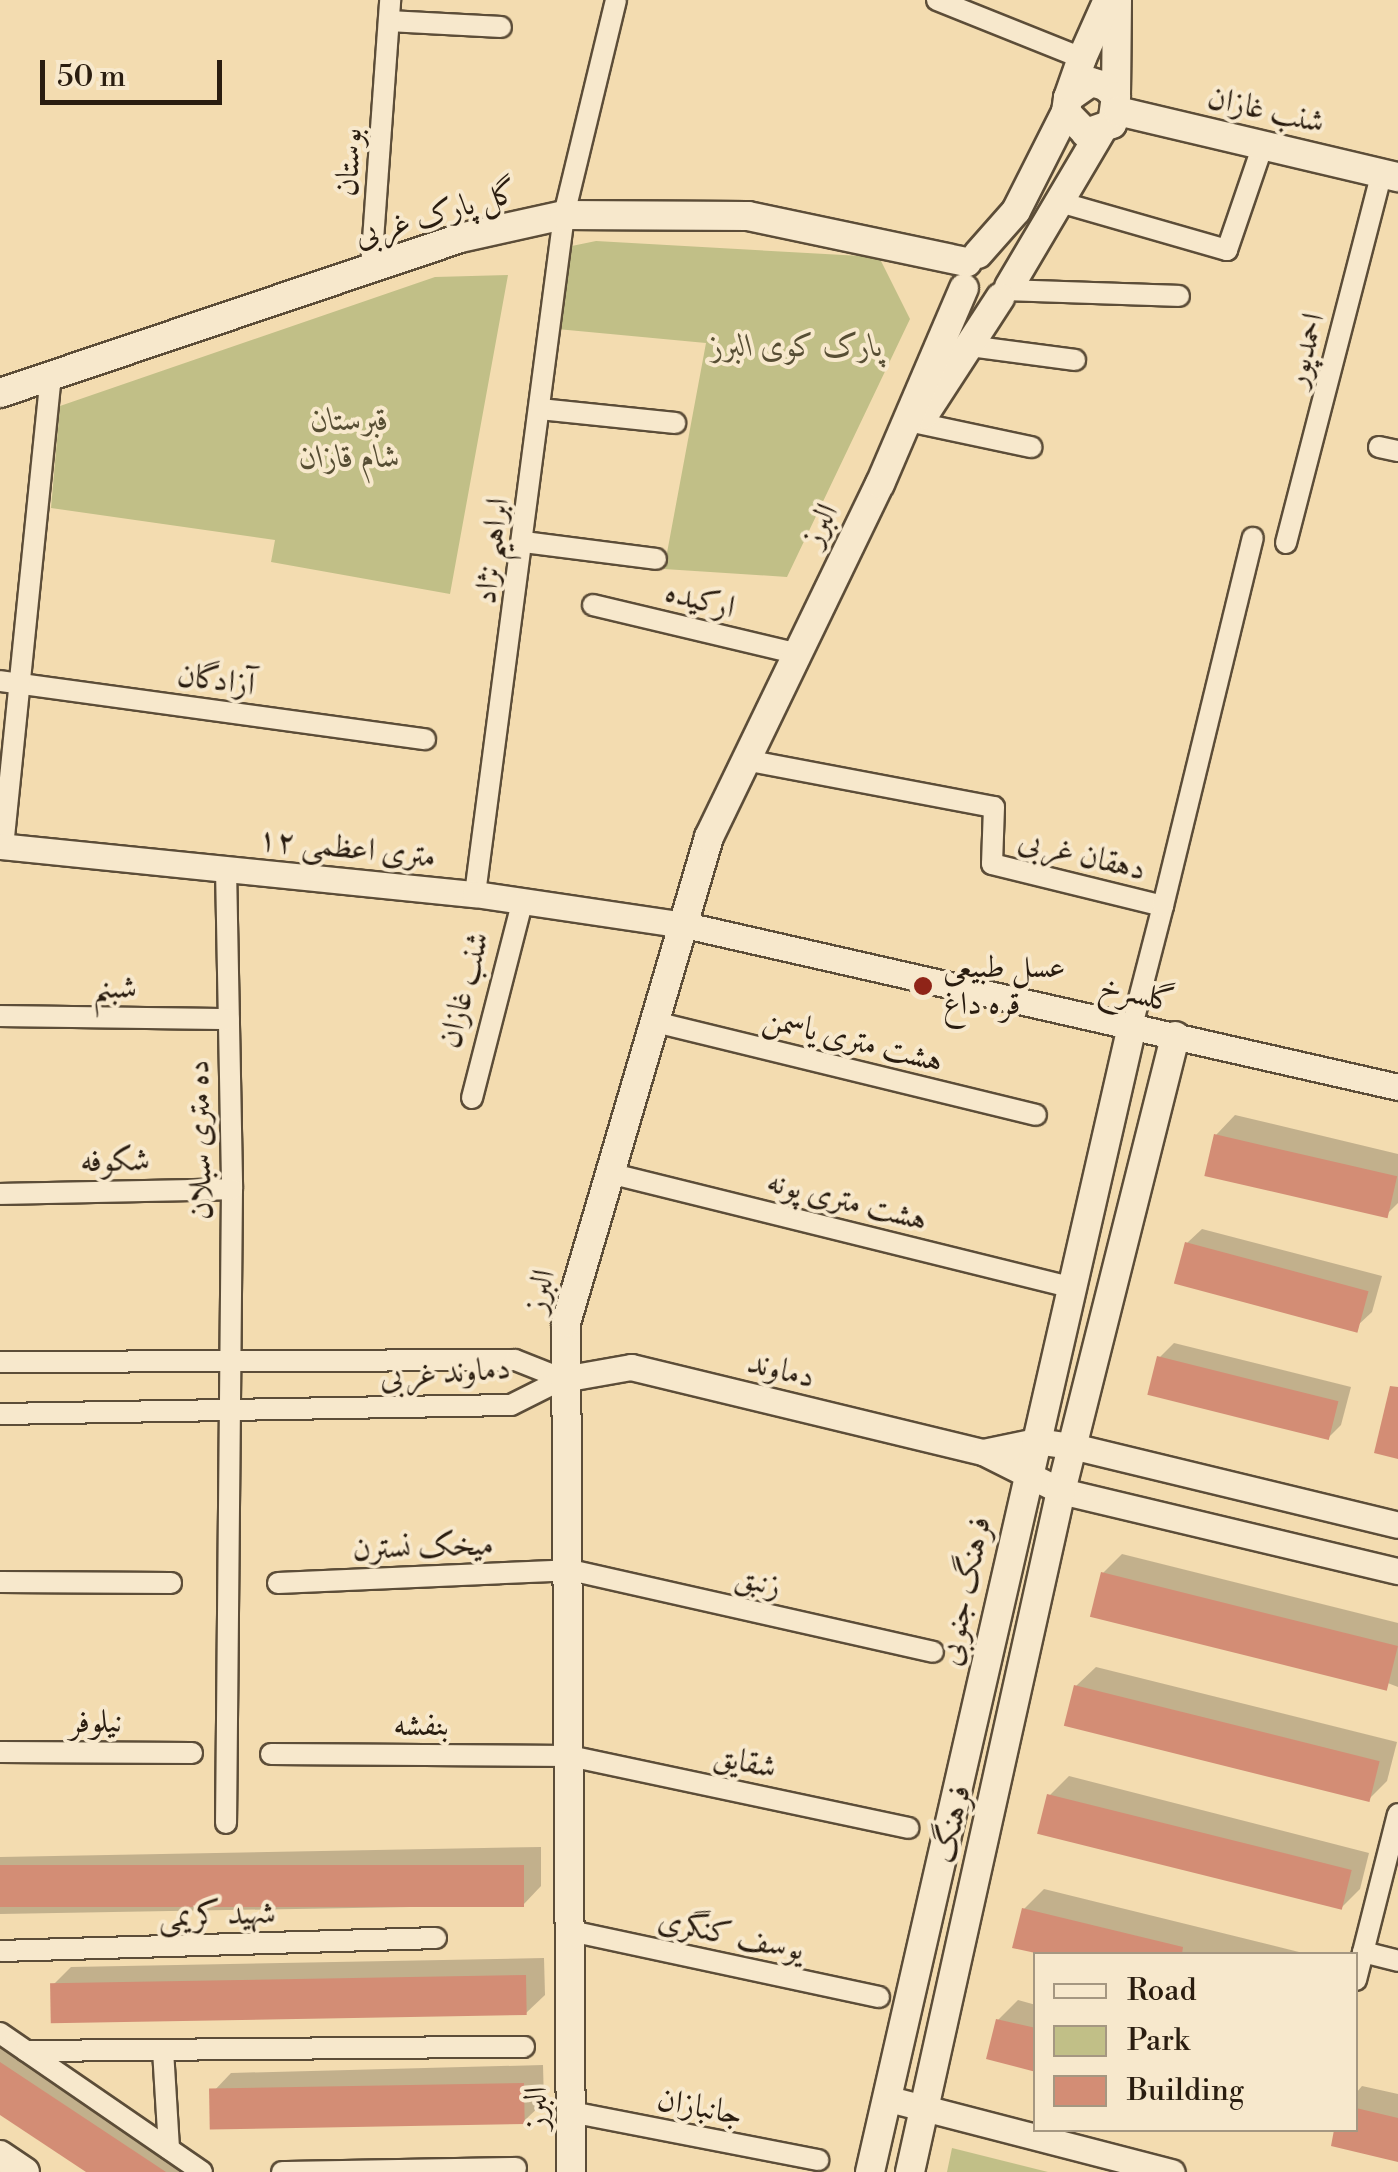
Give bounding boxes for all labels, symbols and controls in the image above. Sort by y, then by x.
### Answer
scale bar [45,40,228,102]
text: 50 m [57,58,126,96]
street label: شنب غازان [1204,78,1328,142]
street label: بوستان [327,126,371,198]
street label: گل پارک غربی [350,172,522,256]
street label: احمدپور [1277,309,1333,391]
park label: پارک کوی البرز [711,327,883,365]
park label: قبرستان شام قازان [299,402,401,477]
street label: ابراهیم نژاد [466,496,518,606]
street label: البرز [793,497,847,553]
street label: ارکیده [661,573,739,627]
street label: آزادگان [175,656,257,704]
street label: ۱۲ متری اعظمی [256,820,438,876]
street label: دهقان غربی [1014,821,1150,889]
street label: شنب غازان [430,928,498,1052]
place label: عسل طبیعی قره داغ [943,949,1066,1024]
street label: گلسرخ [1096,967,1178,1021]
street label: شبنم [93,968,137,1008]
marker: عسل طبیعی قره داغ [912,975,934,997]
street label: هشت متری یاسمن [759,999,947,1081]
street label: ده متری سبلان [179,1060,221,1220]
street label: شکوفه [80,1141,150,1181]
street label: هشت متری پونه [763,1163,931,1239]
street label: البرز [516,1266,564,1316]
street label: دماوند [743,1343,819,1397]
street label: دماوند غربی [378,1349,512,1397]
street label: فرهنگ جنوبی [930,1513,1000,1669]
street label: میخک نسترن [352,1525,494,1569]
street label: زنبق [731,1558,785,1606]
street label: نیلوفر [70,1703,122,1741]
street label: بنفشه [393,1706,449,1744]
street label: شقایق [710,1737,780,1787]
street label: فرهنگ [924,1781,980,1867]
street label: شهید کریمی [158,1894,276,1936]
street label: یوسف کنگری [654,1901,808,1969]
legend [1033,1952,1358,2132]
text: Road [1127,1972,1197,2010]
text: Park [1127,2022,1189,2060]
text: Building [1127,2072,1244,2110]
street label: جانبازان [654,2080,746,2134]
street label: البرز [517,2087,555,2129]

